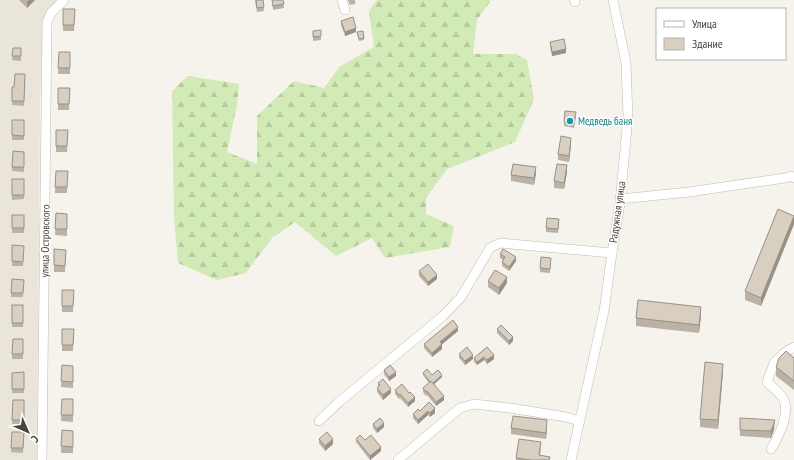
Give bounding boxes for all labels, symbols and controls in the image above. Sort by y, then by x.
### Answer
legend [656,8,786,60]
text: Улица [692,16,717,31]
text: Здание [692,36,723,51]
place label: Медведь баня [578,114,632,128]
marker: Медведь баня [565,116,575,126]
street label: Радужная улица [606,180,628,244]
street label: улица Островского [37,204,53,278]
north arrow [8,412,48,452]
text: С [28,432,42,446]

